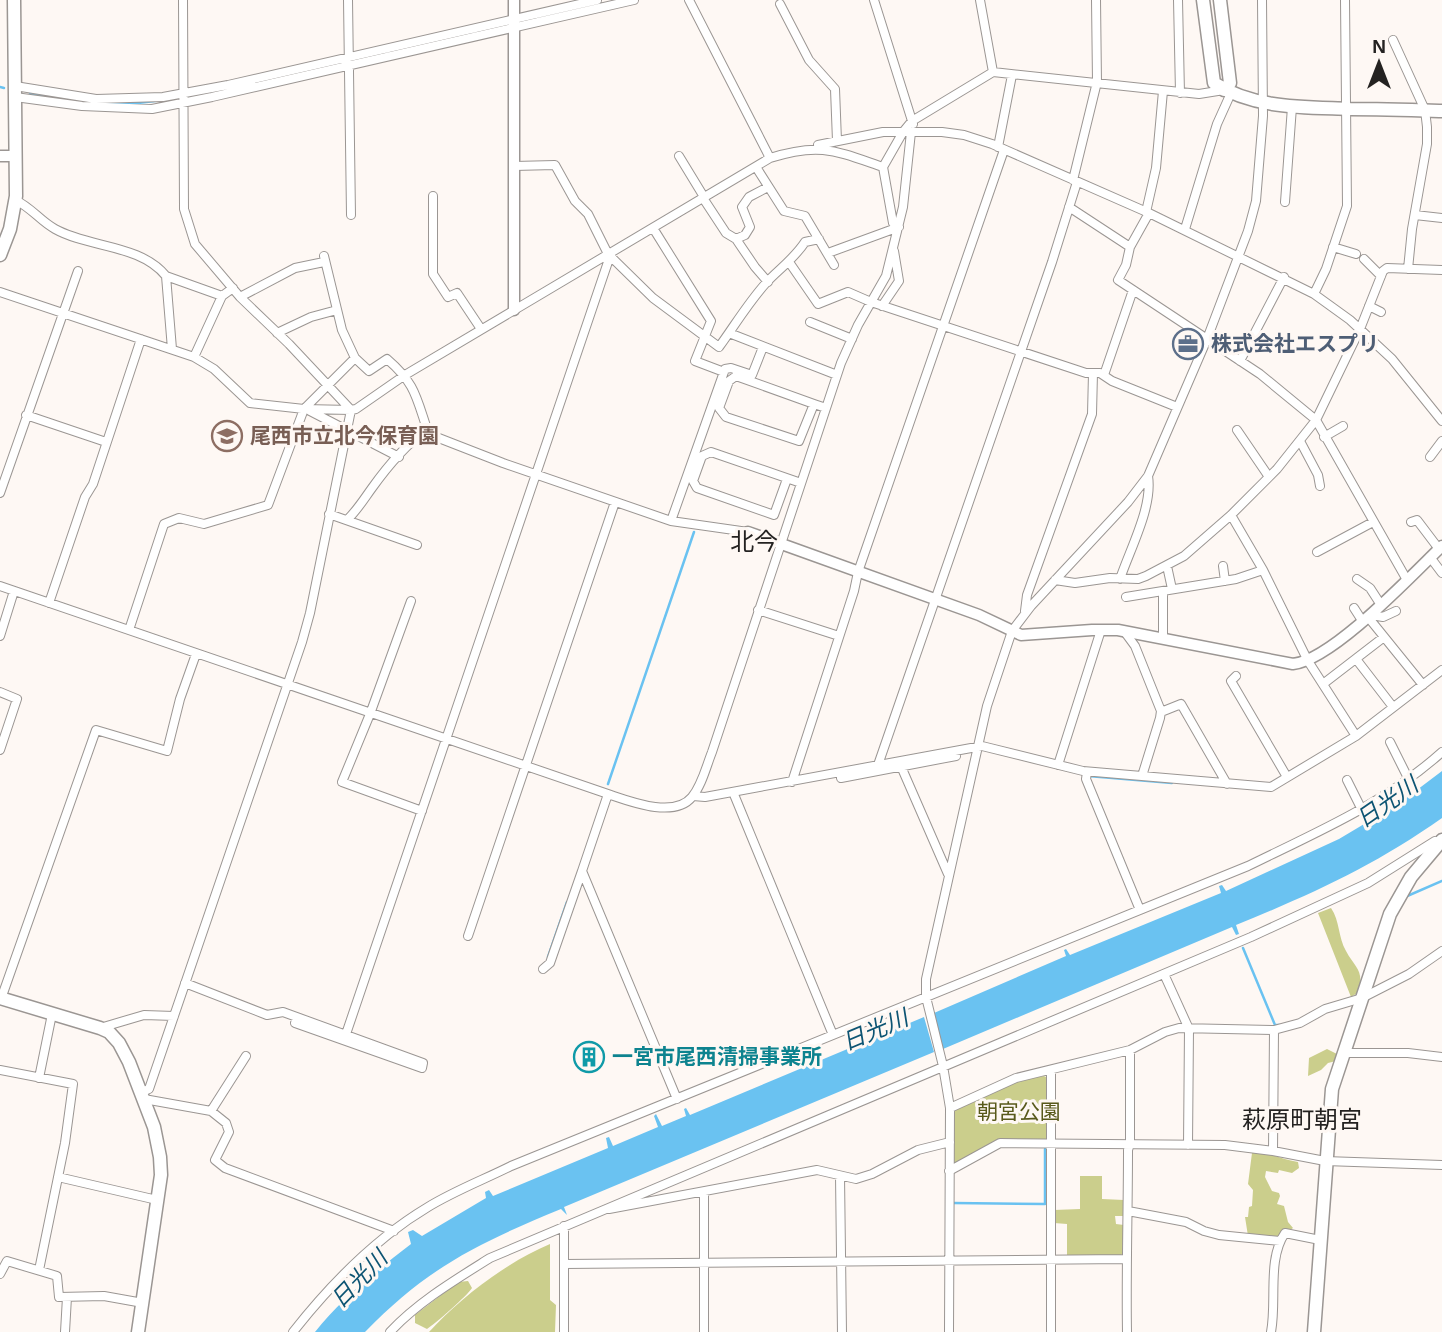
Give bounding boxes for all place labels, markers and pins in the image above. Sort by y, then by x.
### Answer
office icon: 株式会社エスプリ [1171,327,1205,361]
place label: 株式会社エスプリ [1211,332,1379,355]
school or university icon: 尾西市立北今保育園 [210,419,244,453]
place label: 尾西市立北今保育園 [250,424,439,447]
building icon: 一宮市尾西清掃事業所 [572,1040,606,1074]
place label: 一宮市尾西清掃事業所 [612,1045,822,1068]

